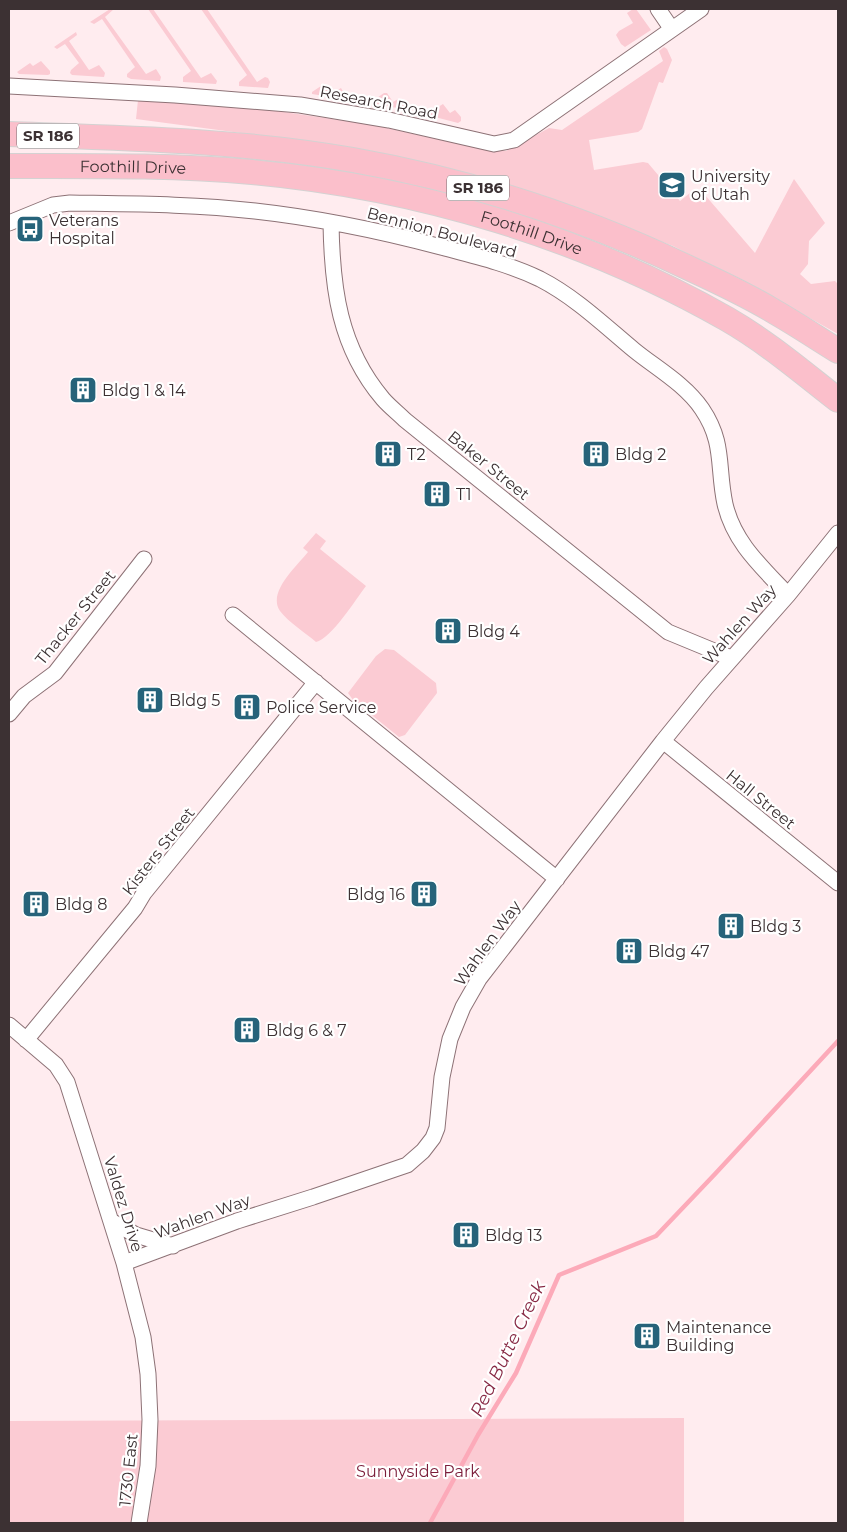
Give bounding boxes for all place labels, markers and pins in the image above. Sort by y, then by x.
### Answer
place label: University of Utah [691,167,770,204]
school or university icon: University of Utah [657,170,687,200]
place label: Veterans Hospital [49,211,119,248]
bus stop icon: Veterans Hospital [15,214,45,244]
building icon: Bldg 1 & 14 [68,375,98,405]
place label: Bldg 1 & 14 [102,381,186,400]
building icon: T2 [373,439,403,469]
building icon: Bldg 2 [581,439,611,469]
place label: T2 [407,445,426,464]
place label: Bldg 2 [615,445,666,464]
building icon: T1 [422,479,452,509]
place label: T1 [456,485,472,504]
building icon: Bldg 4 [433,616,463,646]
place label: Bldg 4 [467,622,520,641]
building icon: Bldg 5 [135,685,165,715]
place label: Bldg 5 [169,691,220,710]
building icon: Police Service [232,692,262,722]
place label: Police Service [266,698,376,717]
building icon: Bldg 16 [409,879,439,909]
place label: Bldg 16 [347,885,405,904]
building icon: Bldg 8 [21,889,51,919]
place label: Bldg 8 [55,895,108,914]
building icon: Bldg 3 [716,911,746,941]
place label: Bldg 3 [750,917,801,936]
building icon: Bldg 47 [614,936,644,966]
place label: Bldg 47 [648,942,710,961]
building icon: Bldg 6 & 7 [232,1015,262,1045]
place label: Bldg 6 & 7 [266,1021,347,1040]
building icon: Bldg 13 [451,1220,481,1250]
place label: Bldg 13 [485,1226,542,1245]
place label: Maintenance Building [666,1318,771,1355]
building icon: Maintenance Building [632,1321,662,1351]

